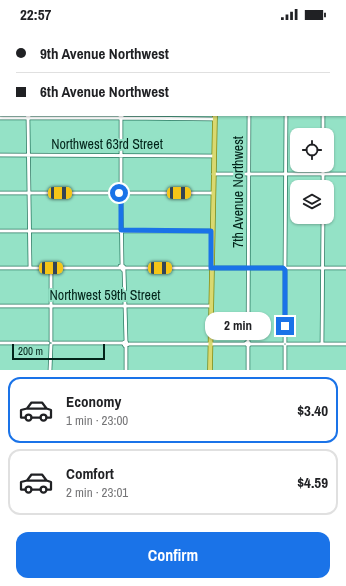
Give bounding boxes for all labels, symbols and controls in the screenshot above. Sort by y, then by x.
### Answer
text: 22:57 [20,4,51,25]
text: 9th Avenue Northwest [40,43,169,64]
text: 6th Avenue Northwest [40,81,169,102]
map controls [290,128,334,224]
button: locate [290,128,334,172]
street label: Northwest 63rd Street [51,135,163,153]
street label: 7th Avenue Northwest [229,136,247,248]
button: layers [290,180,334,224]
route start [110,184,128,202]
car [48,187,72,199]
car [167,187,191,199]
car [39,262,63,274]
car [148,262,172,274]
street label: Northwest 59th Street [49,286,161,304]
callout: 2 min [205,312,271,340]
text: 2 min [224,317,252,334]
route end [276,317,294,335]
scale bar [12,342,105,361]
text: 200 m [18,344,43,358]
text: Economy [66,391,121,412]
icon: car [18,392,54,428]
text: $3.40 [297,400,328,421]
text: 1 min · 23:00 [66,412,128,429]
text: Comfort [66,463,114,484]
icon: car [18,464,54,500]
text: $4.59 [297,472,328,493]
text: 2 min · 23:01 [66,484,128,501]
button: Confirm [16,532,330,578]

